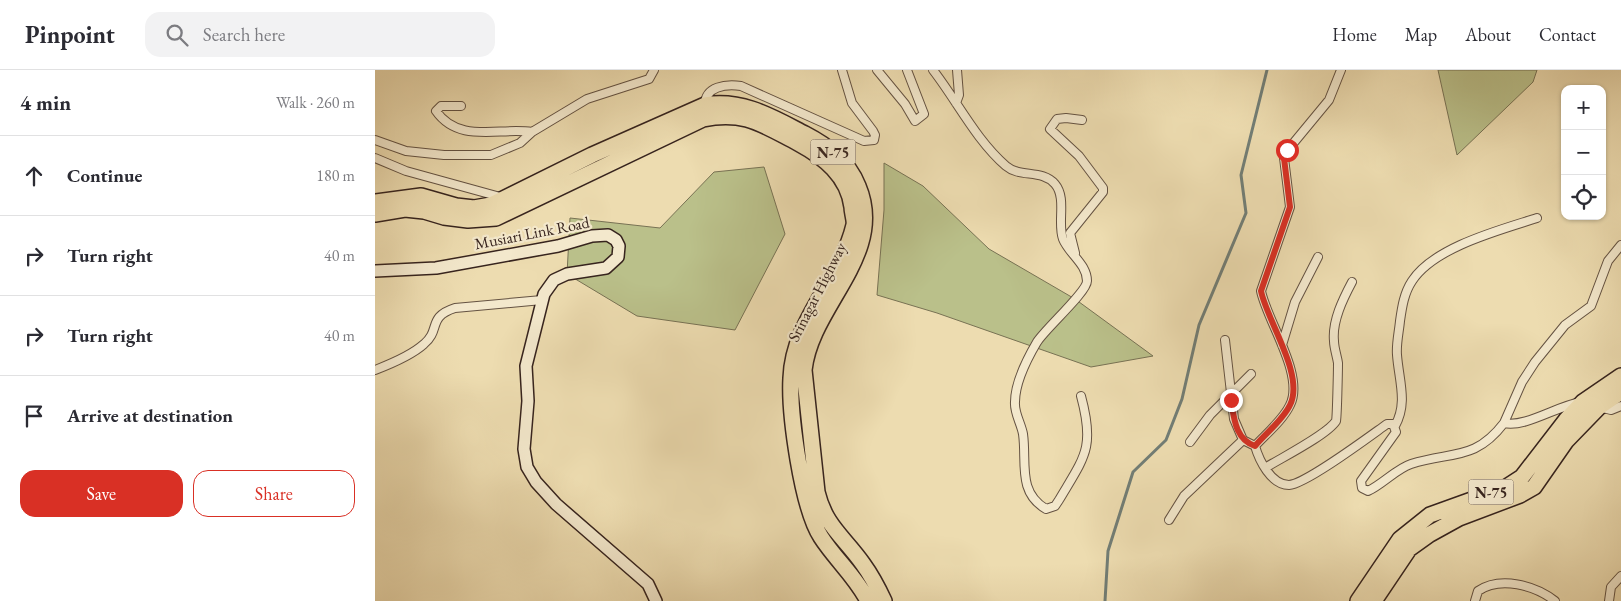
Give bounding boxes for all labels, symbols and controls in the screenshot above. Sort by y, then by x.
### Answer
search box [145,12,495,57]
text: Pinpoint [25,19,115,50]
icon: search [163,21,191,49]
text: Search here [203,22,285,47]
text: Home [1332,23,1377,46]
text: Map [1405,23,1437,46]
text: About [1465,23,1511,46]
text: Contact [1539,23,1596,46]
map controls [1561,85,1606,220]
button: + [1561,85,1606,130]
text: 4 min [20,89,71,116]
text: Walk · 260 m [276,92,355,113]
button: − [1561,130,1606,175]
route start [1276,139,1299,162]
road number: N-75 [811,140,855,164]
icon: ahead [20,162,48,190]
text: Continue [67,163,142,188]
text: 180 m [316,165,355,186]
button: locate [1561,175,1606,220]
street label: Musiari Link Road [473,211,592,254]
street label: Srinagar Highway [783,238,852,345]
icon: right [20,242,48,270]
text: Turn right [67,243,153,268]
text: 40 m [324,245,355,266]
icon: right [20,322,48,350]
text: Turn right [67,323,153,348]
text: 40 m [324,325,355,346]
route end [1220,389,1243,412]
icon: arrive [20,402,48,430]
text: Arrive at destination [67,403,233,428]
button: Save [20,470,183,517]
button: Share [193,470,355,517]
road number: N-75 [1469,480,1513,504]

